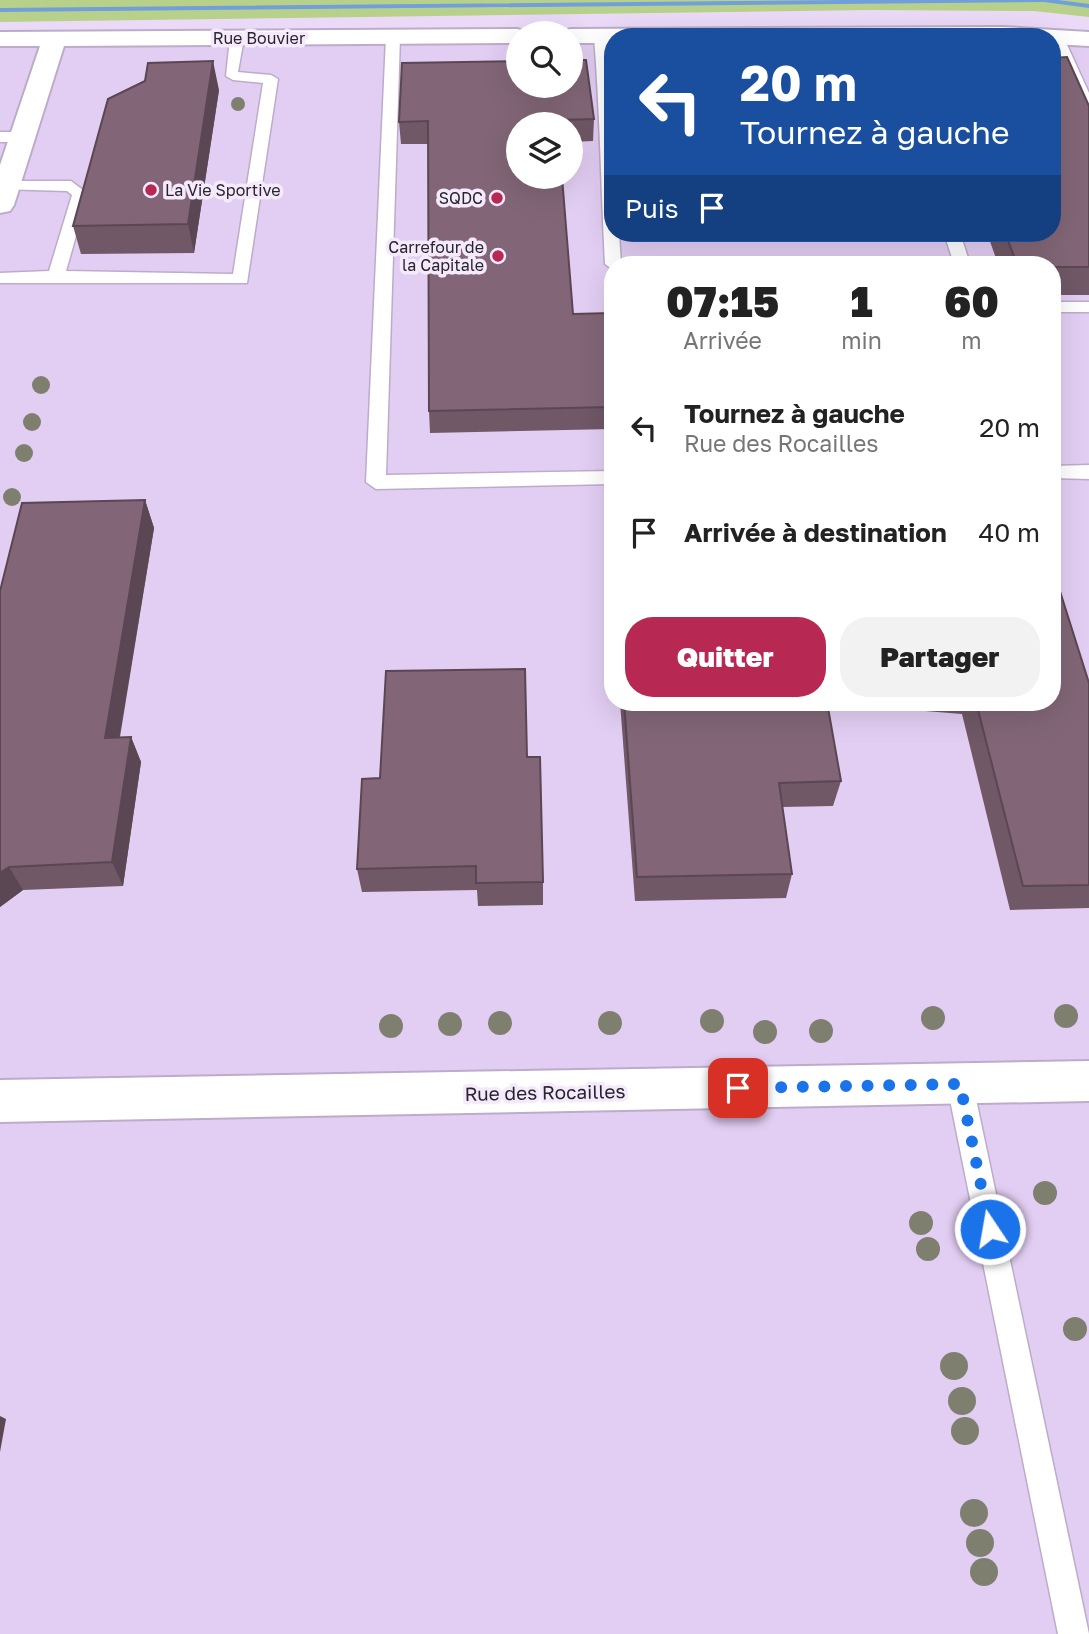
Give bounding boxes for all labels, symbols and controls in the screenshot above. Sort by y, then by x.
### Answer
map controls [506,21,583,189]
button: search [506,21,583,98]
street label: Rue Bouvier [213,28,305,48]
text: 20 m [740,53,857,112]
icon: left [625,56,716,147]
button: layers [506,112,583,189]
text: Tournez à gauche [740,113,1009,151]
place label: La Vie Sportive [165,180,280,200]
marker: La Vie Sportive [143,182,159,198]
place label: SQDC [439,188,483,208]
icon: arrive [693,189,731,227]
marker: SQDC [489,190,505,206]
text: Puis [625,193,679,224]
place label: Carrefour de la Capitale [388,237,484,275]
marker: Carrefour de la Capitale [490,248,506,264]
text: 07:15 [666,276,779,326]
text: 1 [850,276,873,326]
text: 60 [944,276,999,326]
text: Arrivée [683,326,762,354]
text: min [841,326,882,354]
text: m [961,326,982,354]
text: Tournez à gauche [684,398,905,429]
icon: left [625,409,663,447]
text: 20 m [979,412,1040,443]
text: Rue des Rocailles [684,429,879,457]
icon: arrive [625,514,663,552]
text: Arrivée à destination [684,517,947,548]
text: 40 m [979,517,1040,548]
button: Quitter [625,617,826,697]
button: Partager [840,617,1040,697]
pin [708,1058,768,1118]
icon: arrive [719,1069,757,1107]
street label: Rue des Rocailles [464,1079,626,1105]
position arrow [953,1192,1027,1266]

